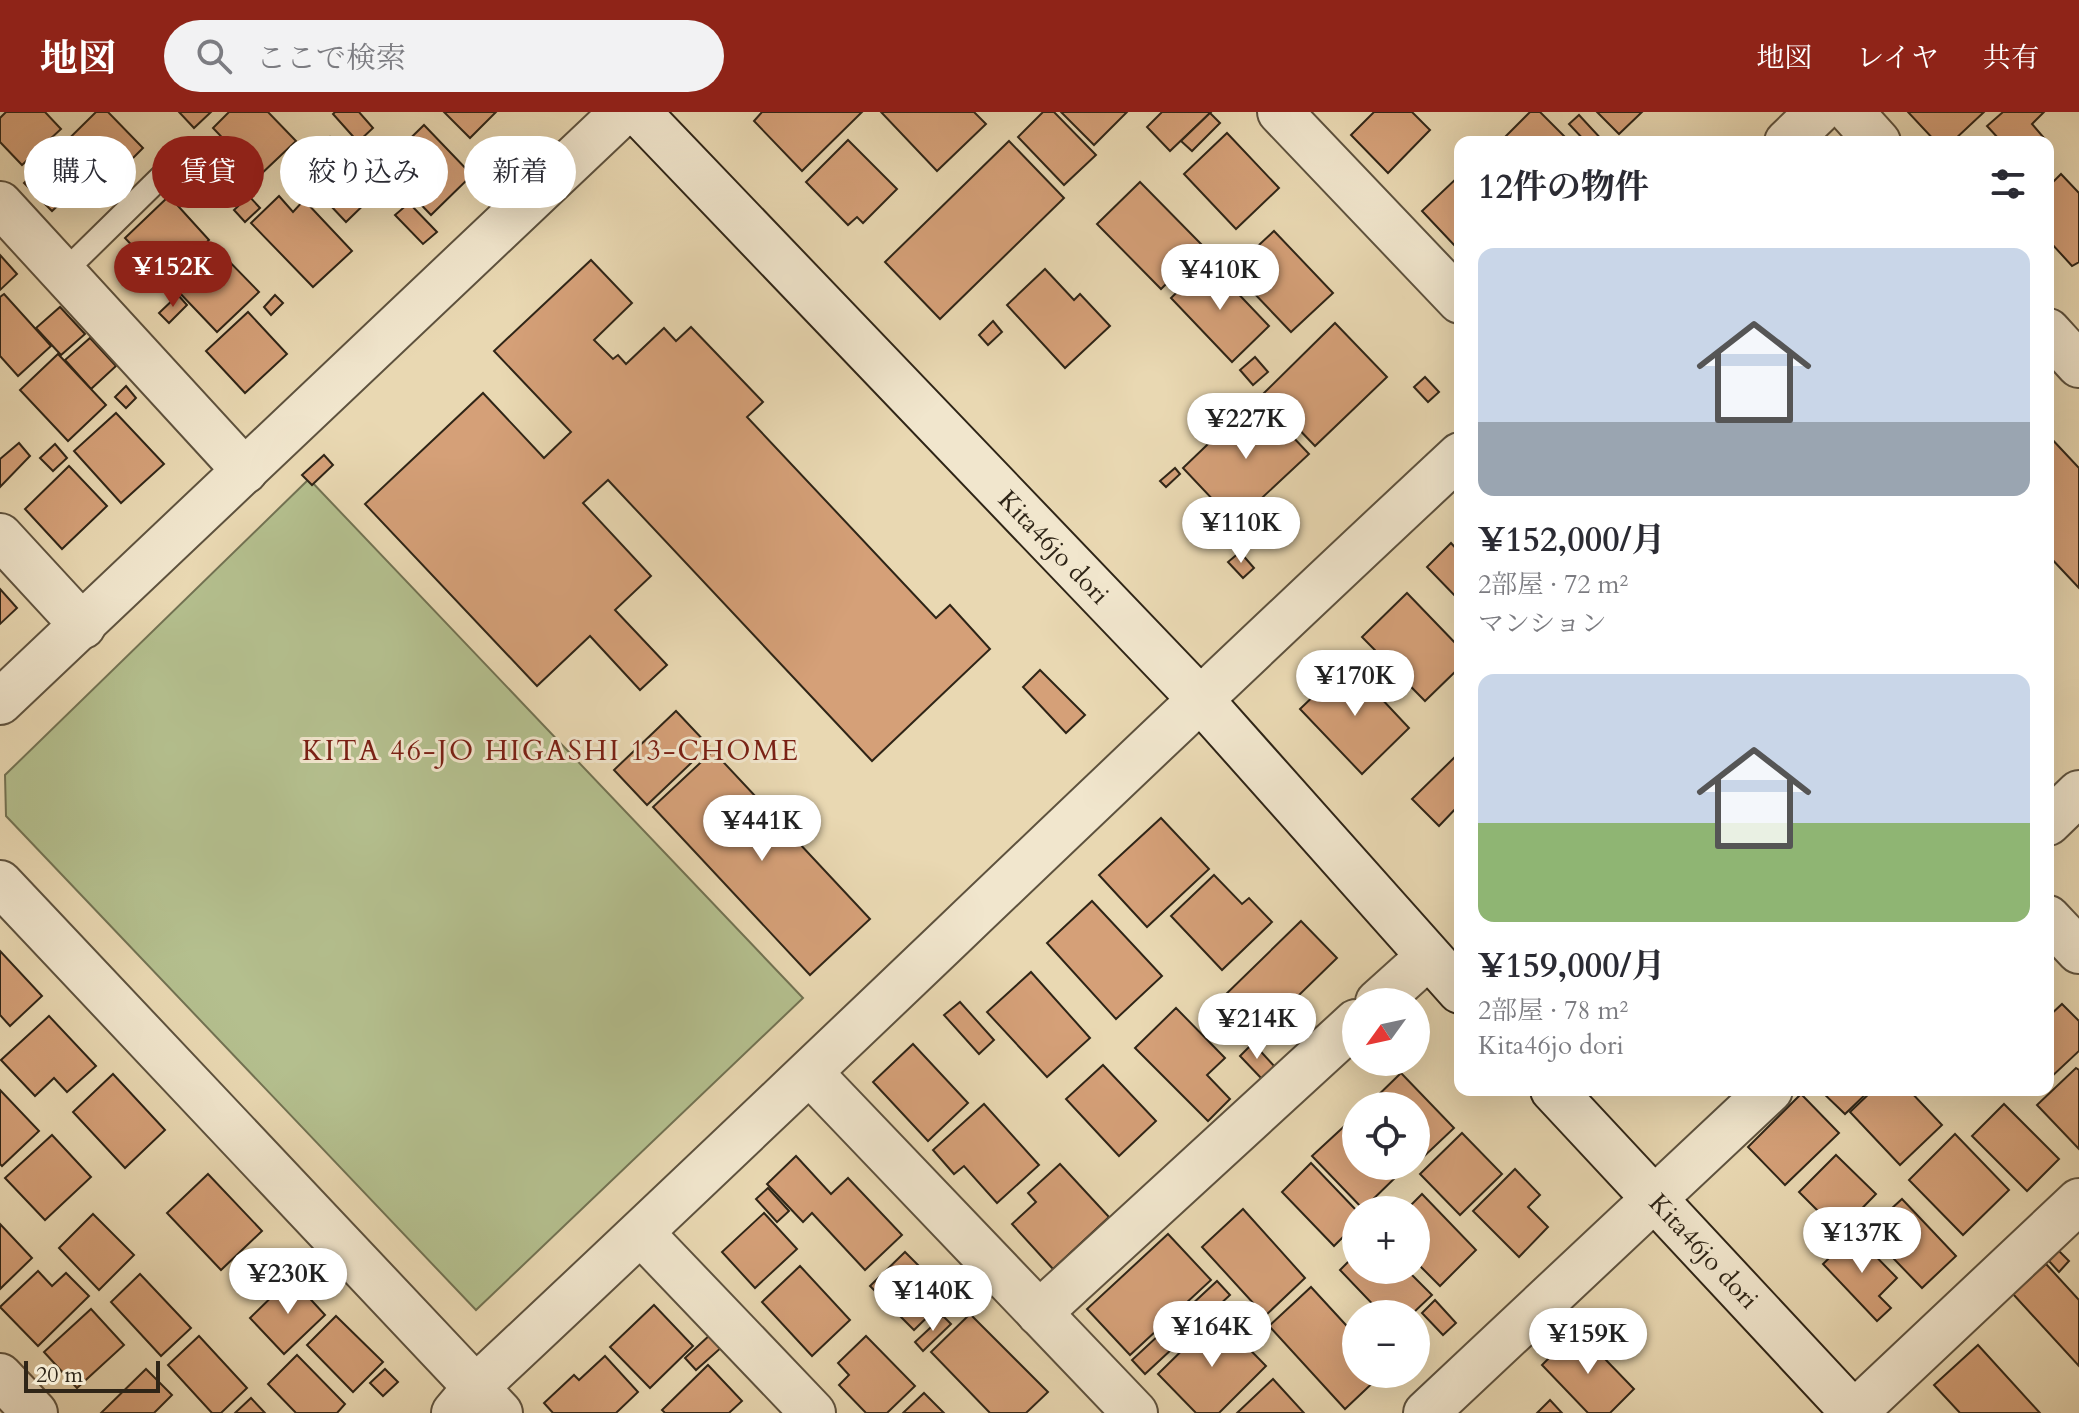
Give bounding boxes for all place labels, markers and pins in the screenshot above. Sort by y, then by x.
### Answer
pin: ¥152K [117,241,229,309]
pin: ¥410K [1164,244,1276,312]
pin: ¥227K [1190,393,1302,461]
pin: ¥110K [1185,497,1297,565]
pin: ¥170K [1299,650,1411,718]
pin: ¥441K [706,795,818,863]
pin: ¥214K [1201,993,1313,1061]
pin: ¥137K [1806,1207,1918,1275]
pin: ¥230K [232,1248,344,1316]
pin: ¥140K [877,1265,989,1333]
pin: ¥164K [1156,1301,1268,1369]
pin: ¥159K [1532,1308,1644,1376]

